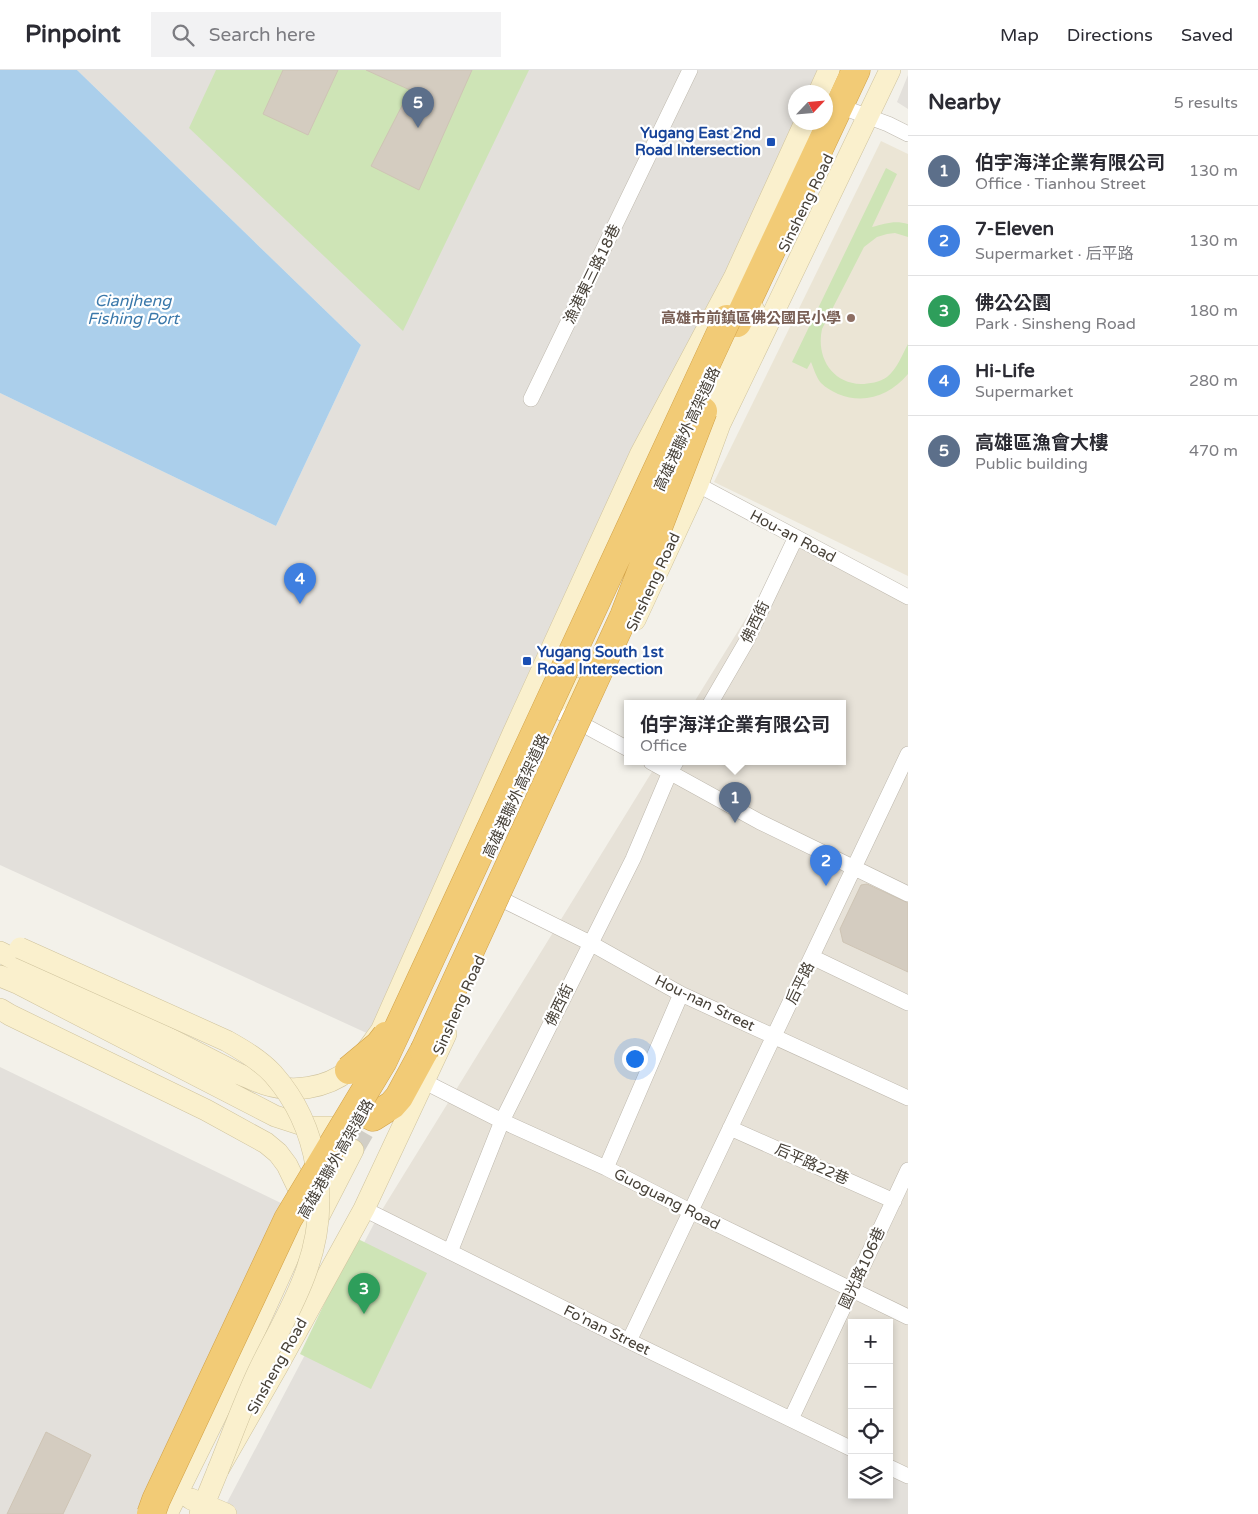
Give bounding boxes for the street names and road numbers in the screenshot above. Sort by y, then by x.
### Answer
street label: Sinsheng Road [774,151,838,255]
street label: 漁港東三路18巷 [560,221,624,327]
street label: 高雄港聯外高架道路 [650,364,724,494]
street label: Hou-an Road [747,506,839,566]
street label: Sinsheng Road [622,530,684,634]
street label: 佛西街 [737,598,773,646]
street label: 高雄港聯外高架道路 [479,731,553,861]
street label: Sinsheng Road [429,952,489,1058]
street label: 后平路 [782,959,818,1007]
street label: Hou-nan Street [652,971,758,1035]
street label: 佛西街 [541,981,577,1029]
street label: 高雄港聯外高架道路 [294,1096,378,1222]
street label: 后平路22巷 [772,1140,852,1188]
street label: Guoguang Road [611,1164,723,1234]
street label: 國光路106巷 [835,1224,889,1312]
street label: Fo'nan Street [561,1301,654,1359]
street label: Sinsheng Road [243,1315,311,1417]

